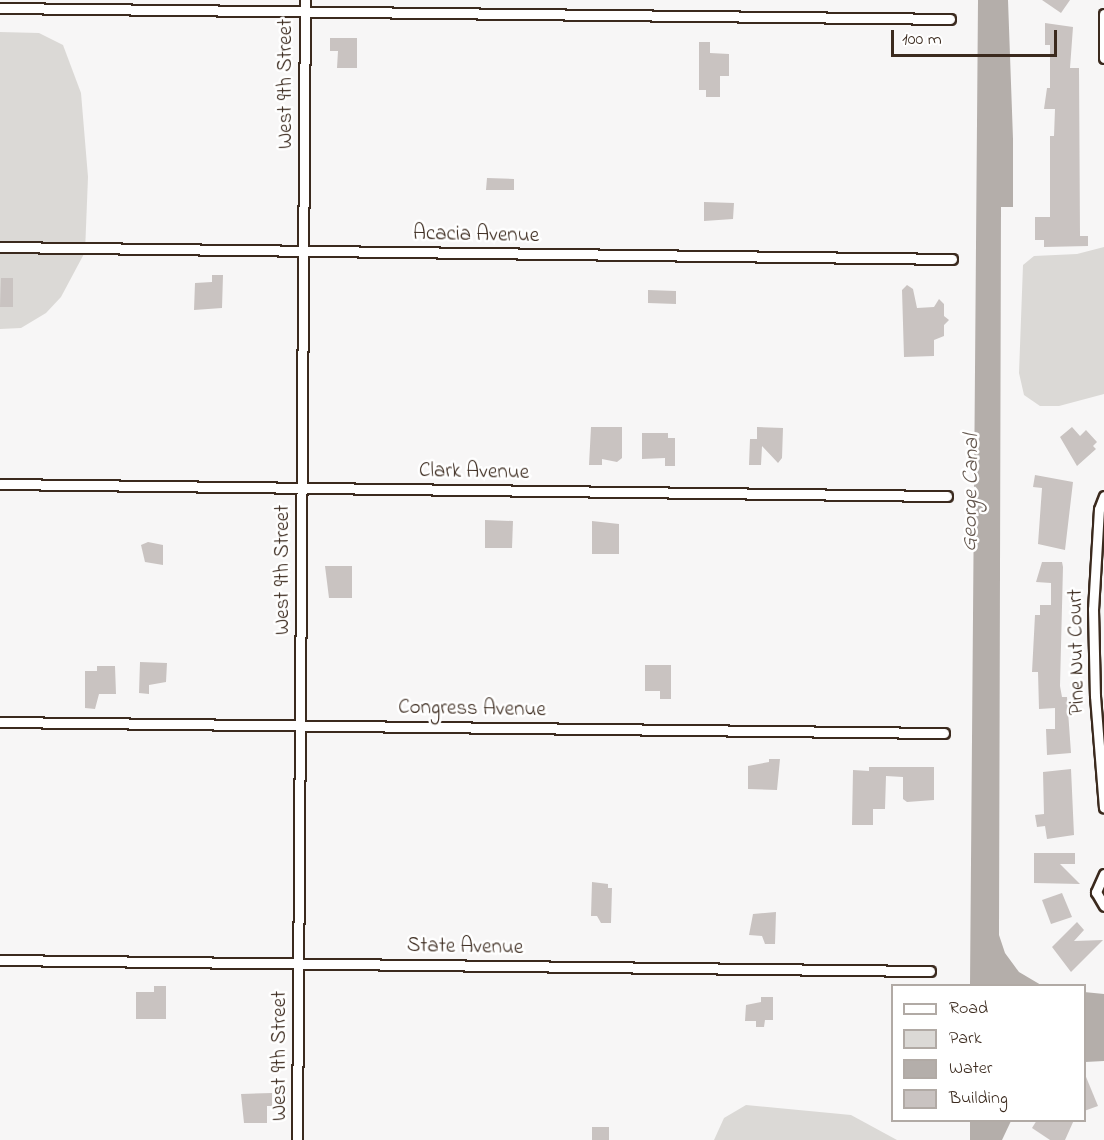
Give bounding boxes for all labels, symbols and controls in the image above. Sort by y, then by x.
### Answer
scale bar [894,18,1060,56]
street label: West 9th Street [273,19,299,149]
text: 100 m [902,27,942,53]
street label: Acacia Avenue [413,221,539,249]
water label: George Canal [958,434,986,552]
street label: Clark Avenue [419,458,529,486]
street label: West 9th Street [270,505,296,635]
street label: Pine Nut Court [1063,589,1091,715]
street label: Congress Avenue [398,695,546,723]
street label: State Avenue [407,933,523,961]
legend [891,984,1086,1122]
street label: West 9th Street [267,991,293,1121]
text: Road [949,996,988,1022]
text: Park [949,1026,982,1052]
text: Water [949,1056,992,1082]
text: Building [949,1086,1008,1112]

